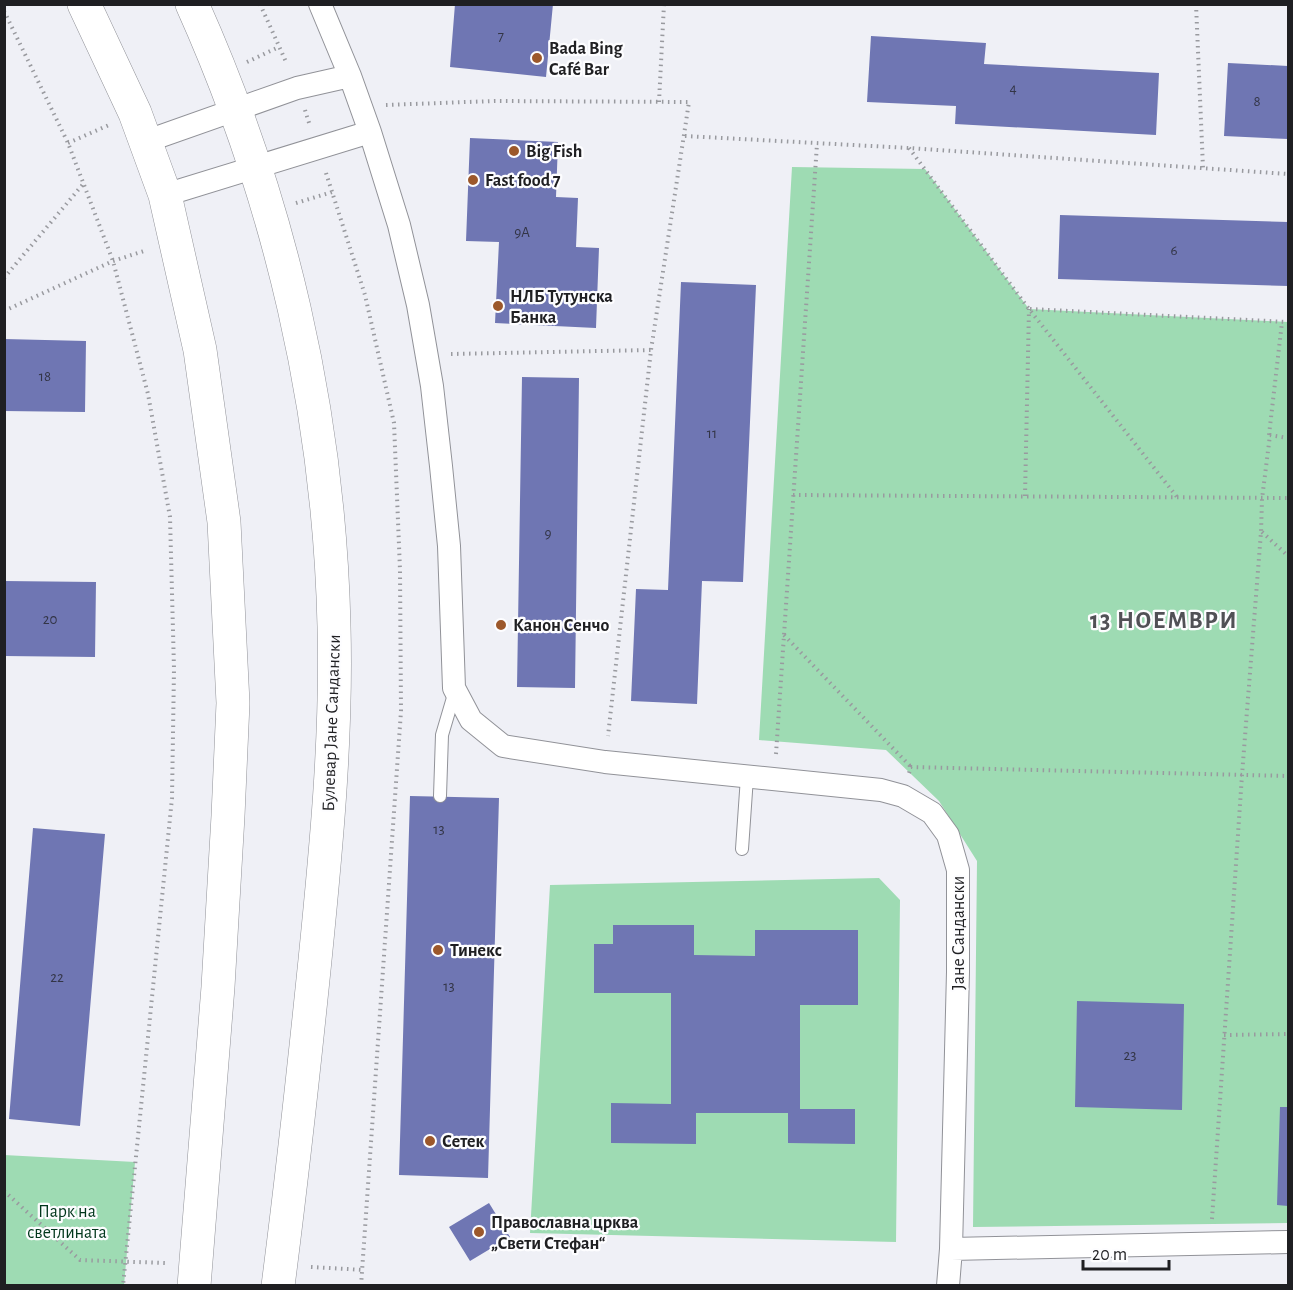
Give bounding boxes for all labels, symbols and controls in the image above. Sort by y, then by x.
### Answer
house number: 7 [498,29,504,44]
place label: Bada Bing Café Bar [549,40,624,79]
marker: Bada Bing Café Bar [530,51,544,65]
house number: 4 [1009,81,1017,96]
house number: 8 [1253,94,1261,109]
place label: Big Fish [526,143,582,161]
marker: Big Fish [507,144,521,158]
place label: Fast food 7 [485,172,561,190]
marker: Fast food 7 [466,173,480,187]
house number: 9A [514,225,530,240]
house number: 6 [1170,243,1178,258]
place label: НЛБ Тутунска Банка [510,288,613,327]
marker: НЛБ Тутунска Банка [491,299,505,313]
house number: 18 [39,369,51,384]
house number: 11 [707,426,717,441]
house number: 9 [544,526,552,541]
district label: 13 НОЕМВРИ [1090,609,1238,633]
house number: 20 [43,612,57,627]
place label: Канон Сенчо [513,617,609,635]
marker: Канон Сенчо [494,618,508,632]
street label: Булевар Јане Сандански [320,634,344,812]
house number: 13 [433,822,445,837]
street label: Јане Сандански [950,876,968,990]
place label: Тинекс [450,942,502,960]
marker: Тинекс [431,943,445,957]
house number: 22 [50,970,64,985]
house number: 13 [443,979,455,994]
house number: 23 [1123,1048,1137,1063]
place label: Сетек [442,1133,485,1151]
marker: Сетек [423,1134,437,1148]
park label: Парк на светлината [27,1203,107,1242]
place label: Православна црква „Свети Стефан“ [491,1214,639,1253]
marker: Православна црква „Свети Стефан“ [472,1225,486,1239]
scale bar [1083,1233,1168,1271]
text: 20 m [1092,1246,1127,1264]

